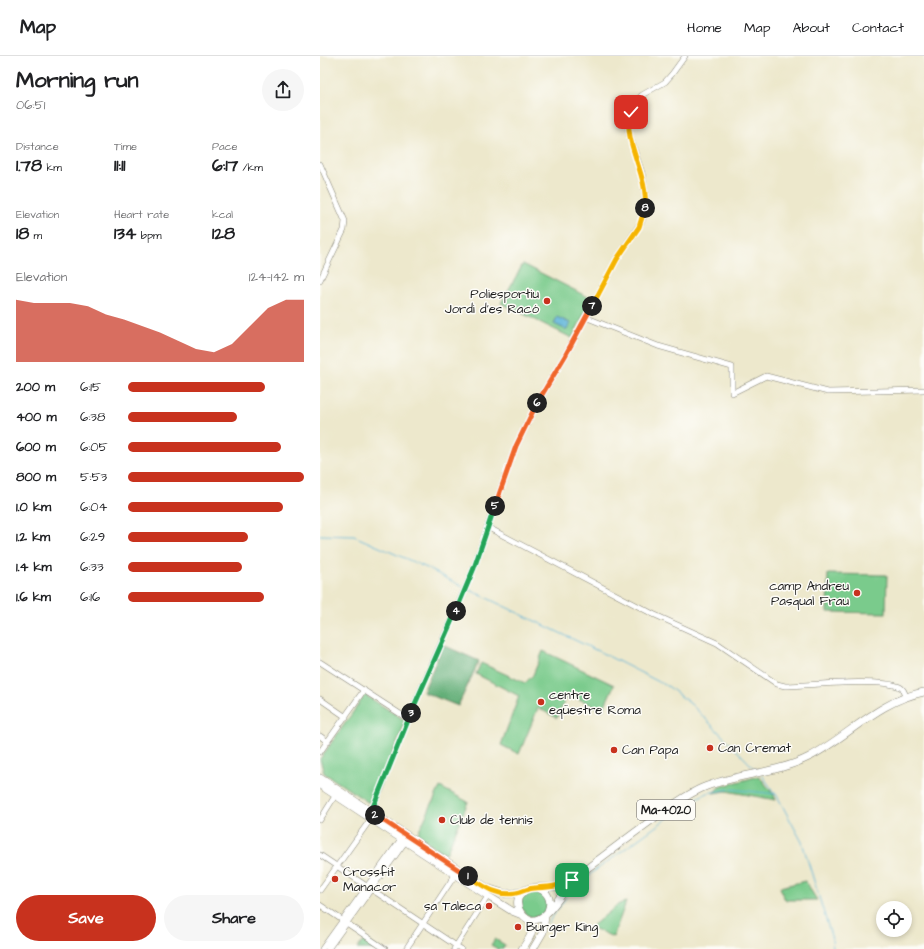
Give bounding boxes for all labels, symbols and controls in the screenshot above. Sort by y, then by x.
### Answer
text: Map [20,14,56,41]
text: Home [687,18,722,38]
text: Map [744,18,770,38]
text: About [792,18,830,38]
text: Contact [852,18,904,38]
text: Morning run [16,65,139,96]
button: share [262,69,304,111]
pin [614,95,648,129]
text: 06:51 [16,96,45,114]
icon: check [620,101,642,123]
text: Distance [16,139,59,154]
text: Time [114,139,137,154]
text: Pace [212,139,238,154]
text: 1.78 [16,154,42,178]
text: 11:11 [114,154,126,178]
text: 6:17 [212,154,238,178]
text: km [42,160,62,175]
text: /km [238,160,263,175]
pin: 8 [635,198,655,218]
text: 8 [641,200,649,215]
text: Elevation [16,207,59,222]
text: Heart rate [114,207,169,222]
text: kcal [212,207,233,222]
text: 18 [16,222,29,246]
text: 134 [114,222,136,246]
text: 128 [212,222,235,246]
text: m [29,228,42,243]
text: bpm [136,228,162,243]
text: Elevation [16,268,67,286]
text: 124–142 m [249,268,304,286]
place label: Poliesportiu Jordi d'es Racó [445,285,540,318]
marker: Poliesportiu Jordi d'es Racó [542,296,552,306]
pin: 7 [582,296,602,316]
text: 7 [589,298,595,313]
text: 200 m [16,378,55,396]
text: 6:15 [80,378,101,396]
pin: 6 [527,393,547,413]
text: 6 [534,395,540,410]
text: 400 m [16,408,57,426]
text: 6:38 [80,408,105,426]
text: 600 m [16,438,56,456]
text: 6:05 [80,438,108,456]
text: 800 m [16,468,56,486]
text: 5:53 [80,468,107,486]
pin: 5 [485,496,505,516]
text: 1.0 km [16,498,51,516]
text: 6:04 [80,498,107,516]
text: 5 [491,498,499,513]
text: 1.2 km [16,528,50,546]
text: 6:29 [80,528,105,546]
text: 1.4 km [16,558,52,576]
text: 6:33 [80,558,104,576]
place label: camp Andreu Pasqual Frau [769,577,849,610]
text: 1.6 km [16,588,51,606]
text: 6:16 [80,588,100,606]
marker: camp Andreu Pasqual Frau [852,588,862,598]
pin: 4 [446,601,466,621]
text: 4 [452,603,460,618]
place label: centre eqüestre Roma [549,686,641,719]
marker: centre eqüestre Roma [536,697,546,707]
pin: 3 [401,703,421,723]
text: 3 [408,705,414,720]
place label: Can Cremat [718,739,792,757]
place label: Can Papa [622,741,679,759]
marker: Can Cremat [705,743,715,753]
marker: Can Papa [609,745,619,755]
road number: Ma-4020 [637,800,695,820]
pin: 2 [365,805,385,825]
text: 2 [372,807,378,822]
place label: Club de tennis [450,811,534,829]
marker: Club de tennis [437,815,447,825]
place label: Crossfit Manacor [343,863,396,896]
pin [555,863,589,897]
pin: 1 [458,866,478,886]
text: 1 [467,868,469,883]
icon: arrive [561,869,583,891]
marker: Crossfit Manacor [330,874,340,884]
button: Save [16,895,156,941]
button: Share [164,895,304,941]
place label: sa Taleca [424,897,481,915]
marker: sa Taleca [484,901,494,911]
map controls [876,901,912,937]
button: locate [876,901,912,937]
place label: Burger King [526,918,598,937]
marker: Burger King [513,922,523,932]

